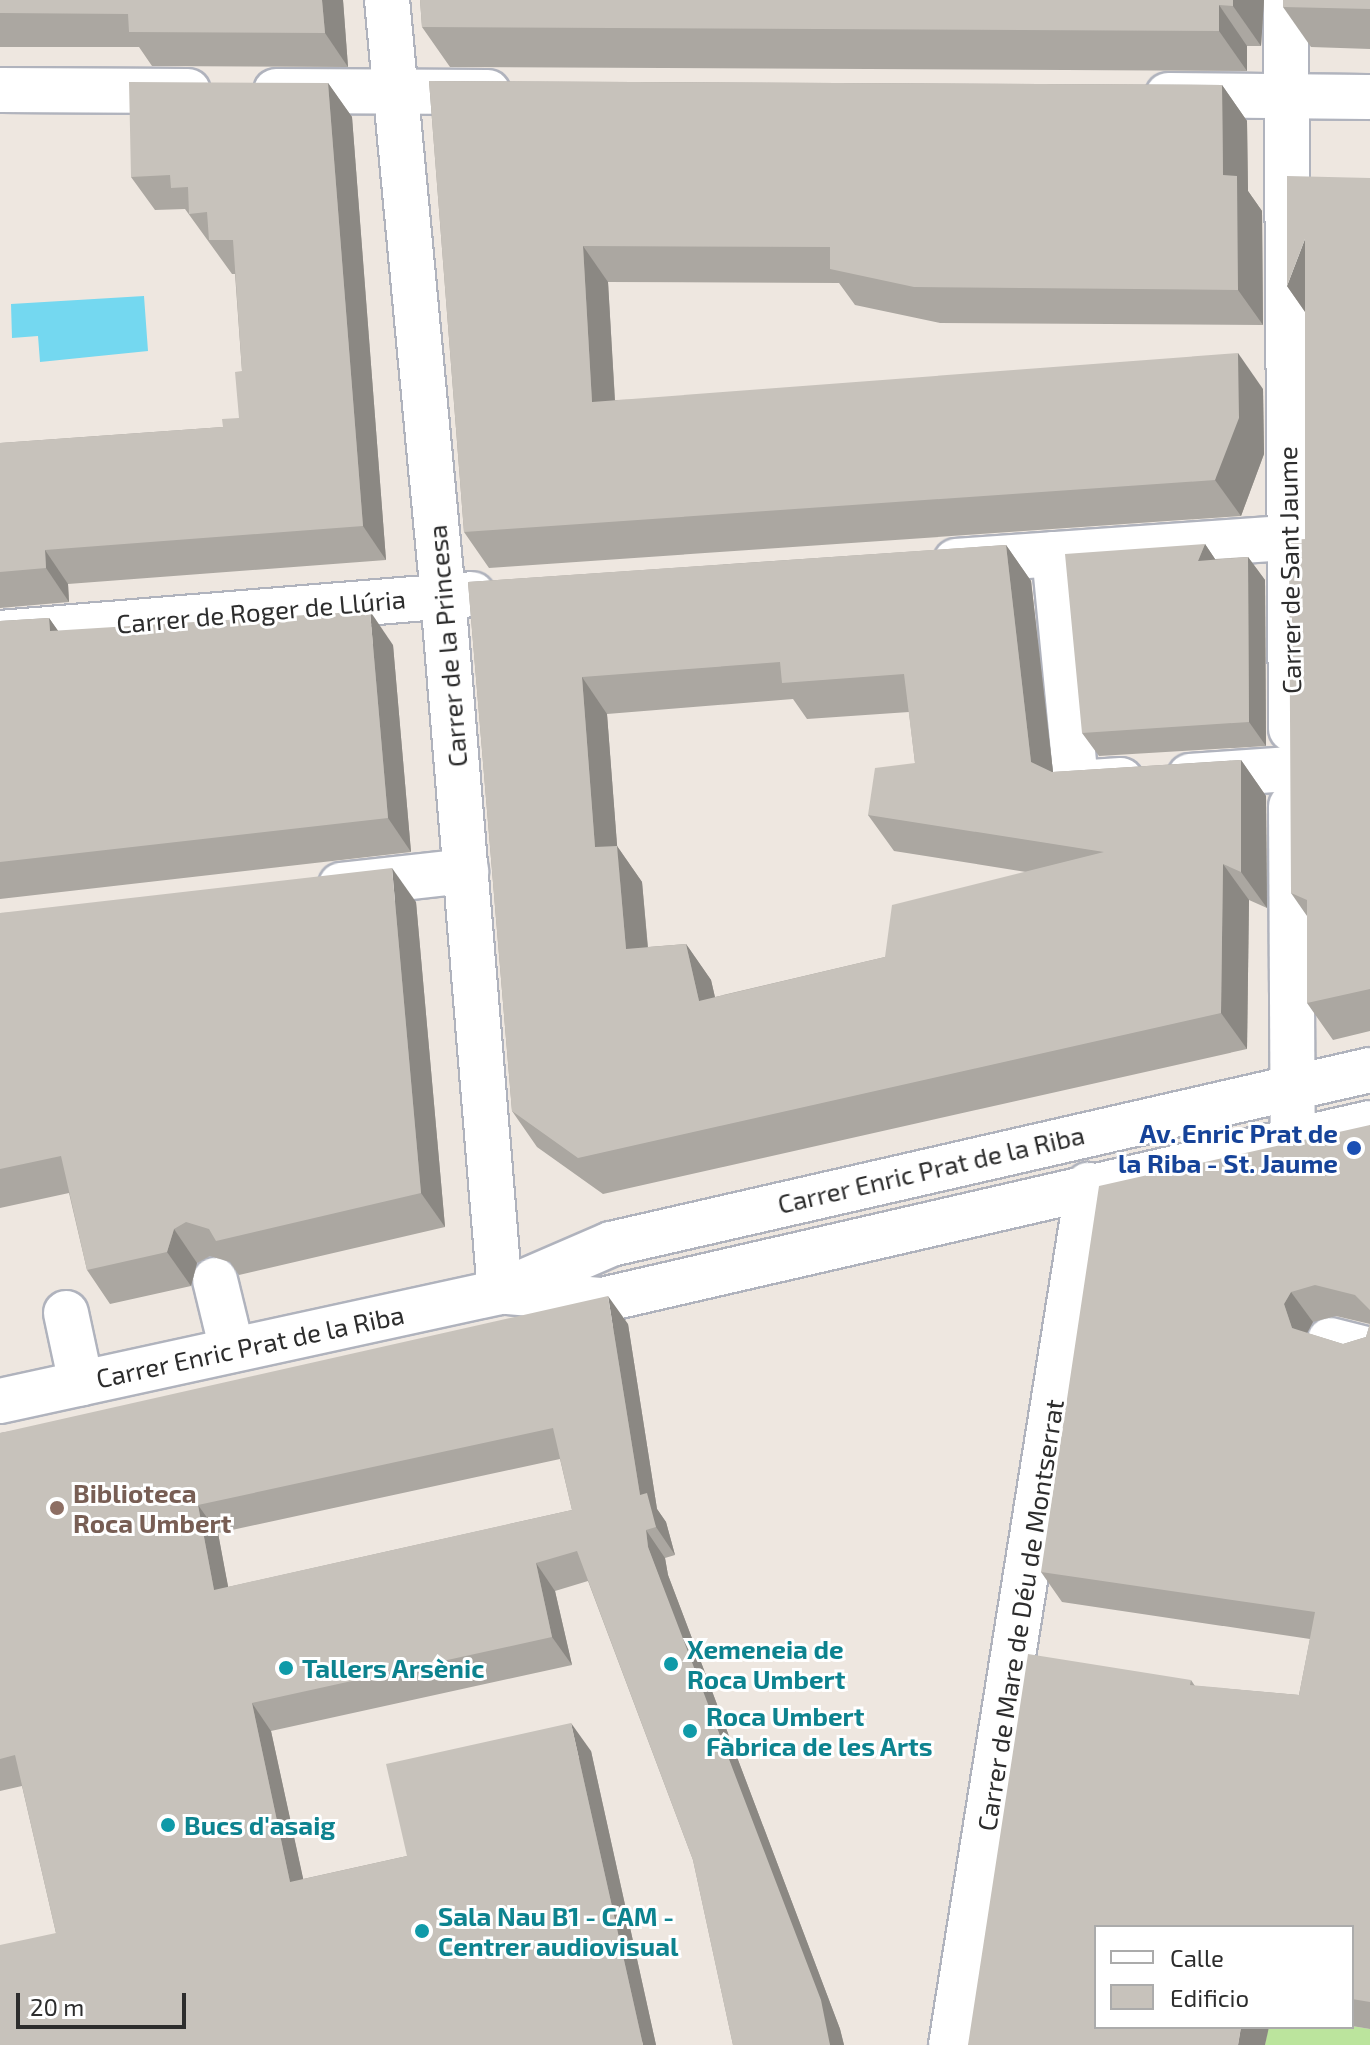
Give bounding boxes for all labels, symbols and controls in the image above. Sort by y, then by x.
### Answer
street label: Carrer de Sant Jaume [1271,445,1307,695]
street label: Carrer de la Princesa [421,523,473,769]
street label: Carrer de Roger de Llúria [114,583,408,639]
place label: Av. Enric Prat de la Riba - St. Jaume [1118,1117,1338,1178]
street label: Carrer Enric Prat de la Riba [774,1118,1088,1220]
marker: Av. Enric Prat de la Riba - St. Jaume [1345,1139,1363,1157]
street label: Carrer Enric Prat de la Riba [93,1298,407,1394]
street label: Carrer de Mare de Déu de Montserrat [970,1397,1070,1833]
place label: Biblioteca Roca Umbert [73,1477,231,1538]
marker: Biblioteca Roca Umbert [48,1499,66,1517]
place label: Xemeneia de Roca Umbert [687,1633,845,1694]
place label: Tallers Arsènic [302,1652,485,1684]
marker: Xemeneia de Roca Umbert [662,1655,680,1673]
marker: Tallers Arsènic [277,1659,295,1677]
place label: Roca Umbert Fàbrica de les Arts [706,1700,933,1762]
marker: Roca Umbert Fàbrica de les Arts [681,1722,699,1740]
place label: Bucs d'asaig [184,1809,335,1841]
marker: Bucs d'asaig [159,1816,177,1834]
place label: Sala Nau B1 - CAM - Centrer audiovisual [438,1900,679,1962]
marker: Sala Nau B1 - CAM - Centrer audiovisual [413,1922,431,1940]
legend [1094,1925,1354,2029]
text: Calle [1170,1943,1224,1972]
scale bar [20,1977,190,2027]
text: Edificio [1170,1983,1249,2012]
text: 20 m [30,1992,84,2021]

